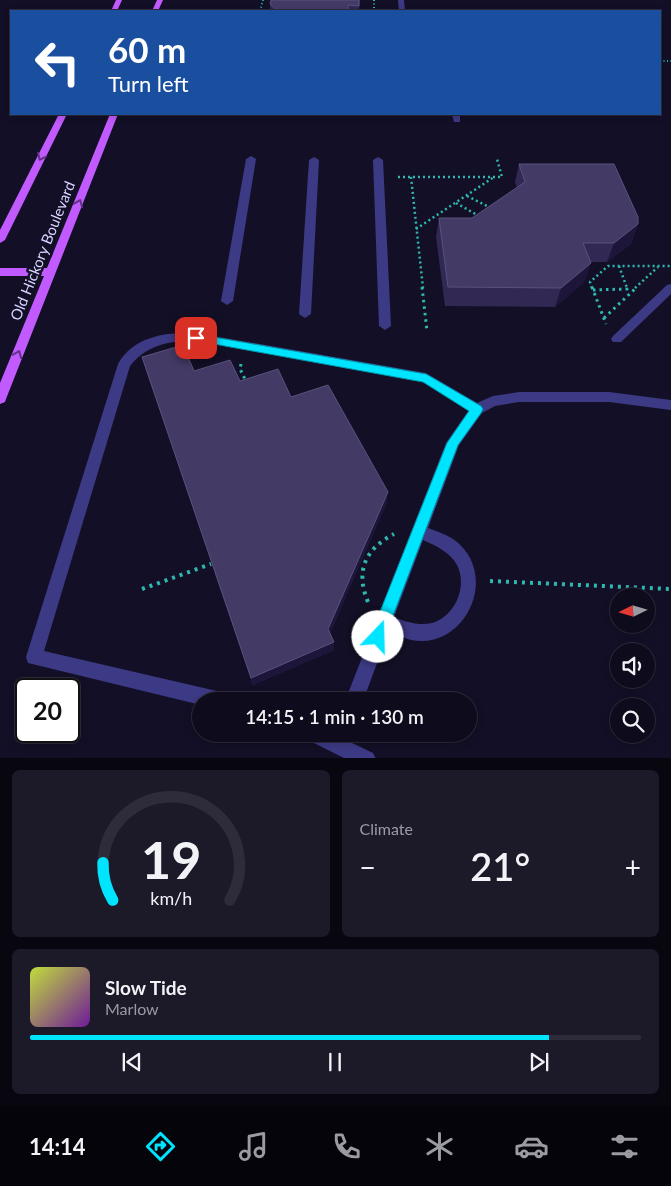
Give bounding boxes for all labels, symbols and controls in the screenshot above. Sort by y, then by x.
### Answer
text: 60 m [108,28,186,70]
icon: left [25,30,90,95]
text: Turn left [108,70,189,97]
one-way arrow [37,152,47,161]
street label: Old Hickory Boulevard [6,178,78,323]
one-way arrow [72,199,83,208]
pin [175,317,217,359]
icon: arrive [182,324,210,352]
one-way arrow [12,350,22,358]
north arrow [610,588,655,632]
map controls [610,588,655,743]
position arrow [351,610,403,662]
button: sound [610,643,655,688]
speed limit sign: 20 [15,678,80,743]
button: search [610,698,655,743]
text: 14:15 · 1 min · 130 m [245,705,424,728]
text: Climate [360,819,413,838]
text: 19 [141,828,201,890]
text: 21° [470,843,530,889]
text: − [360,850,376,884]
text: + [625,850,641,884]
text: km/h [150,887,192,909]
text: Slow Tide [105,976,187,999]
text: Marlow [105,999,159,1018]
icon: previous [118,1048,146,1076]
icon: pause [321,1048,349,1076]
icon: next [525,1048,553,1076]
icon: directions [143,1129,178,1164]
icon: music [236,1129,271,1164]
icon: phone [329,1129,364,1164]
icon: climate [422,1129,457,1164]
icon: car [514,1129,549,1164]
icon: filters [607,1129,642,1164]
text: 14:14 [29,1133,86,1160]

